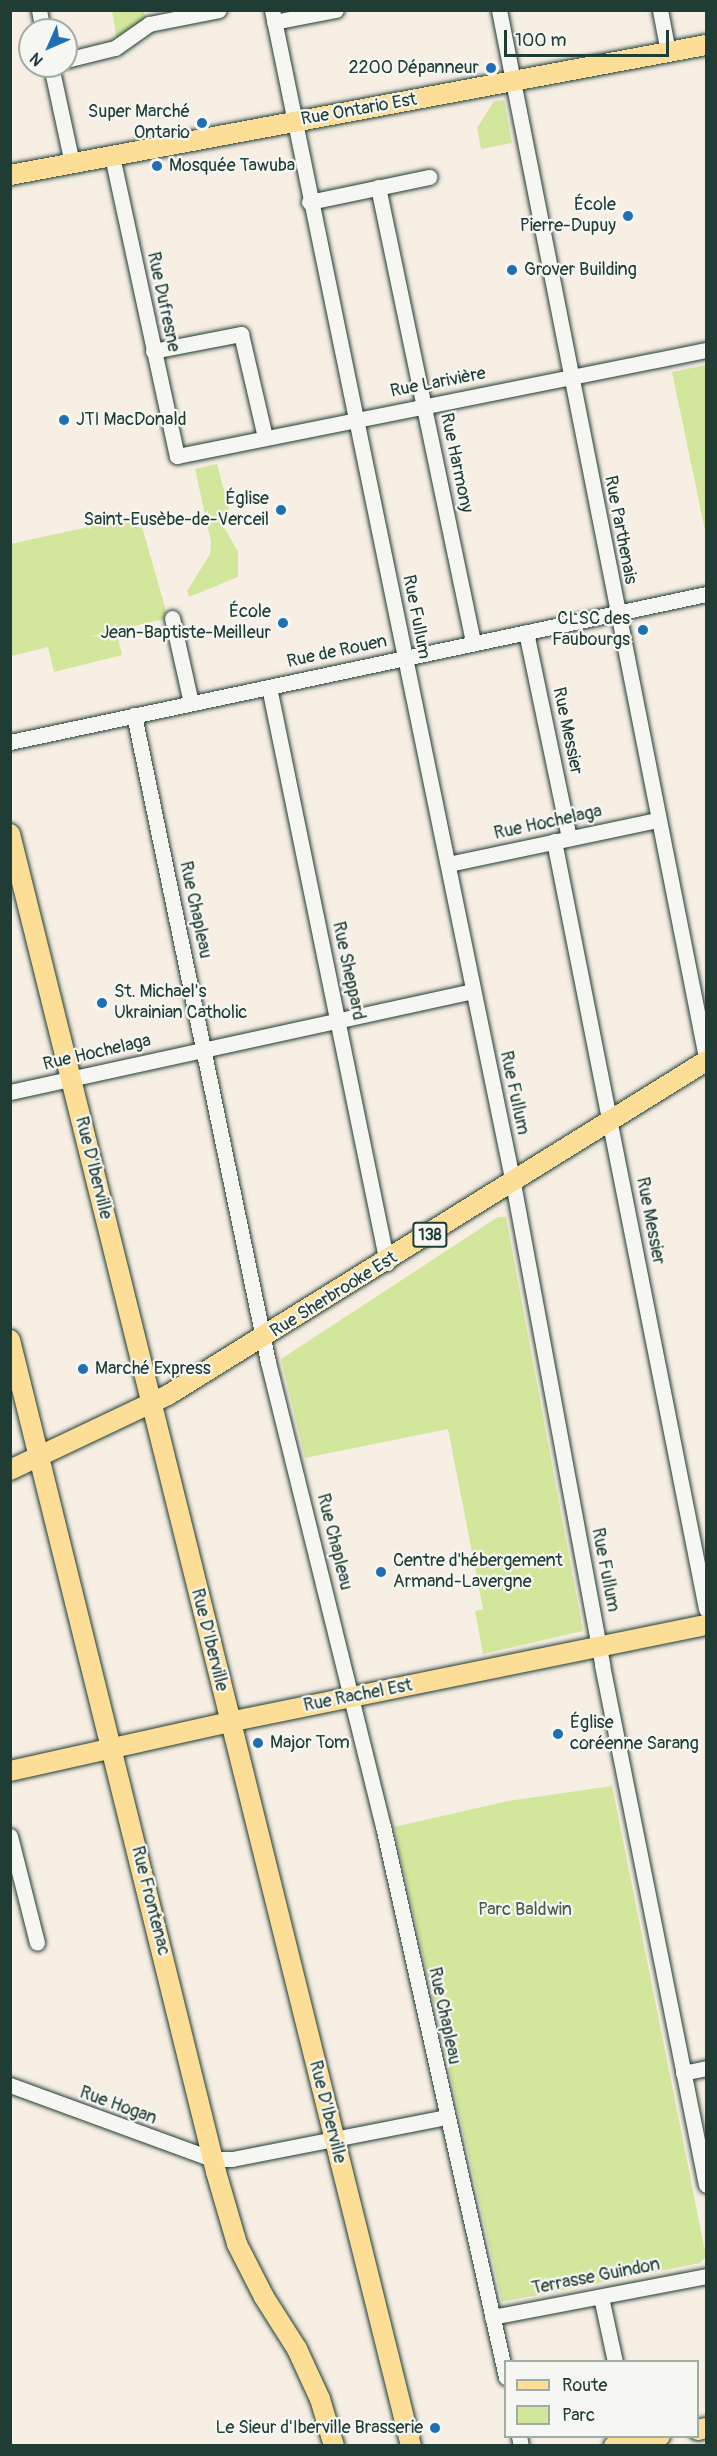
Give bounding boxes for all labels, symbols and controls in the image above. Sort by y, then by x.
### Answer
north arrow [18,18,78,78]
scale bar [507,18,672,56]
text: 100 m [515,29,567,52]
text: N [26,48,48,70]
place label: 2200 Dépanneur [348,57,479,79]
marker: 2200 Dépanneur [484,61,498,75]
street label: Rue Ontario Est [299,89,419,131]
place label: Super Marché Ontario [88,102,190,144]
marker: Super Marché Ontario [195,116,209,130]
place label: Mosquée Tawuba [169,155,295,177]
marker: Mosquée Tawuba [150,159,164,173]
place label: École Pierre-Dupuy [520,195,616,238]
marker: École Pierre-Dupuy [621,209,635,223]
street label: Rue Dufresne [142,250,184,354]
place label: Grover Building [524,259,637,281]
marker: Grover Building [505,263,519,277]
street label: Rue Larivière [388,363,488,403]
place label: JTI MacDonald [76,409,187,431]
street label: Rue Harmony [435,411,477,515]
marker: JTI MacDonald [57,413,71,427]
street label: Rue Parthenais [599,474,641,586]
place label: Église Saint-Eusèbe-de-Verceil [84,489,269,532]
marker: Église Saint-Eusèbe-de-Verceil [274,503,288,517]
street label: Rue Fullum [397,573,435,661]
place label: École Jean-Baptiste-Meilleur [101,602,271,644]
place label: CLSC des Faubourgs [552,609,630,652]
marker: École Jean-Baptiste-Meilleur [276,616,290,630]
marker: CLSC des Faubourgs [634,621,652,639]
street label: Rue de Rouen [285,631,389,673]
street label: Rue Messier [547,685,587,777]
street label: Rue Hochelaga [492,801,604,845]
street label: Rue Chapleau [174,859,216,961]
street label: Rue Sheppard [327,920,369,1022]
place label: St. Michael's Ukrainian Catholic [114,982,247,1024]
marker: St. Michael's Ukrainian Catholic [95,996,109,1010]
street label: Rue Hochelaga [41,1030,153,1076]
street label: Rue Fullum [495,1049,533,1137]
street label: Rue D'Iberville [70,1114,116,1222]
street label: Rue Messier [631,1175,669,1267]
road number: 138 [412,1222,448,1248]
street label: Rue Sherbrooke Est [267,1247,401,1343]
place label: Marché Express [95,1358,211,1380]
marker: Marché Express [76,1362,90,1376]
street label: Rue Chapleau [312,1491,356,1593]
street label: Rue Fullum [586,1526,624,1614]
place label: Centre d'hébergement Armand-Lavergne [393,1551,563,1594]
marker: Centre d'hébergement Armand-Lavergne [374,1565,388,1579]
street label: Rue D'Iberville [186,1586,232,1694]
street label: Rue Rachel Est [302,1675,414,1717]
place label: Église coréenne Sarang [570,1713,699,1756]
marker: Église coréenne Sarang [551,1727,565,1741]
place label: Major Tom [270,1732,350,1754]
marker: Major Tom [251,1736,265,1750]
street label: Rue Frontenac [126,1844,174,1958]
park label: Parc Baldwin [478,1899,572,1921]
street label: Rue Chapleau [423,1965,465,2067]
street label: Rue D'Iberville [304,2058,350,2166]
street label: Rue Hogan [77,2082,159,2130]
street label: Terrasse Guindon [530,2254,662,2300]
legend [504,2360,699,2438]
text: Route [562,2374,607,2397]
text: Parc [562,2404,595,2427]
place label: Le Sieur d'Iberville Brasserie [215,2417,423,2439]
marker: Le Sieur d'Iberville Brasserie [428,2421,442,2435]

